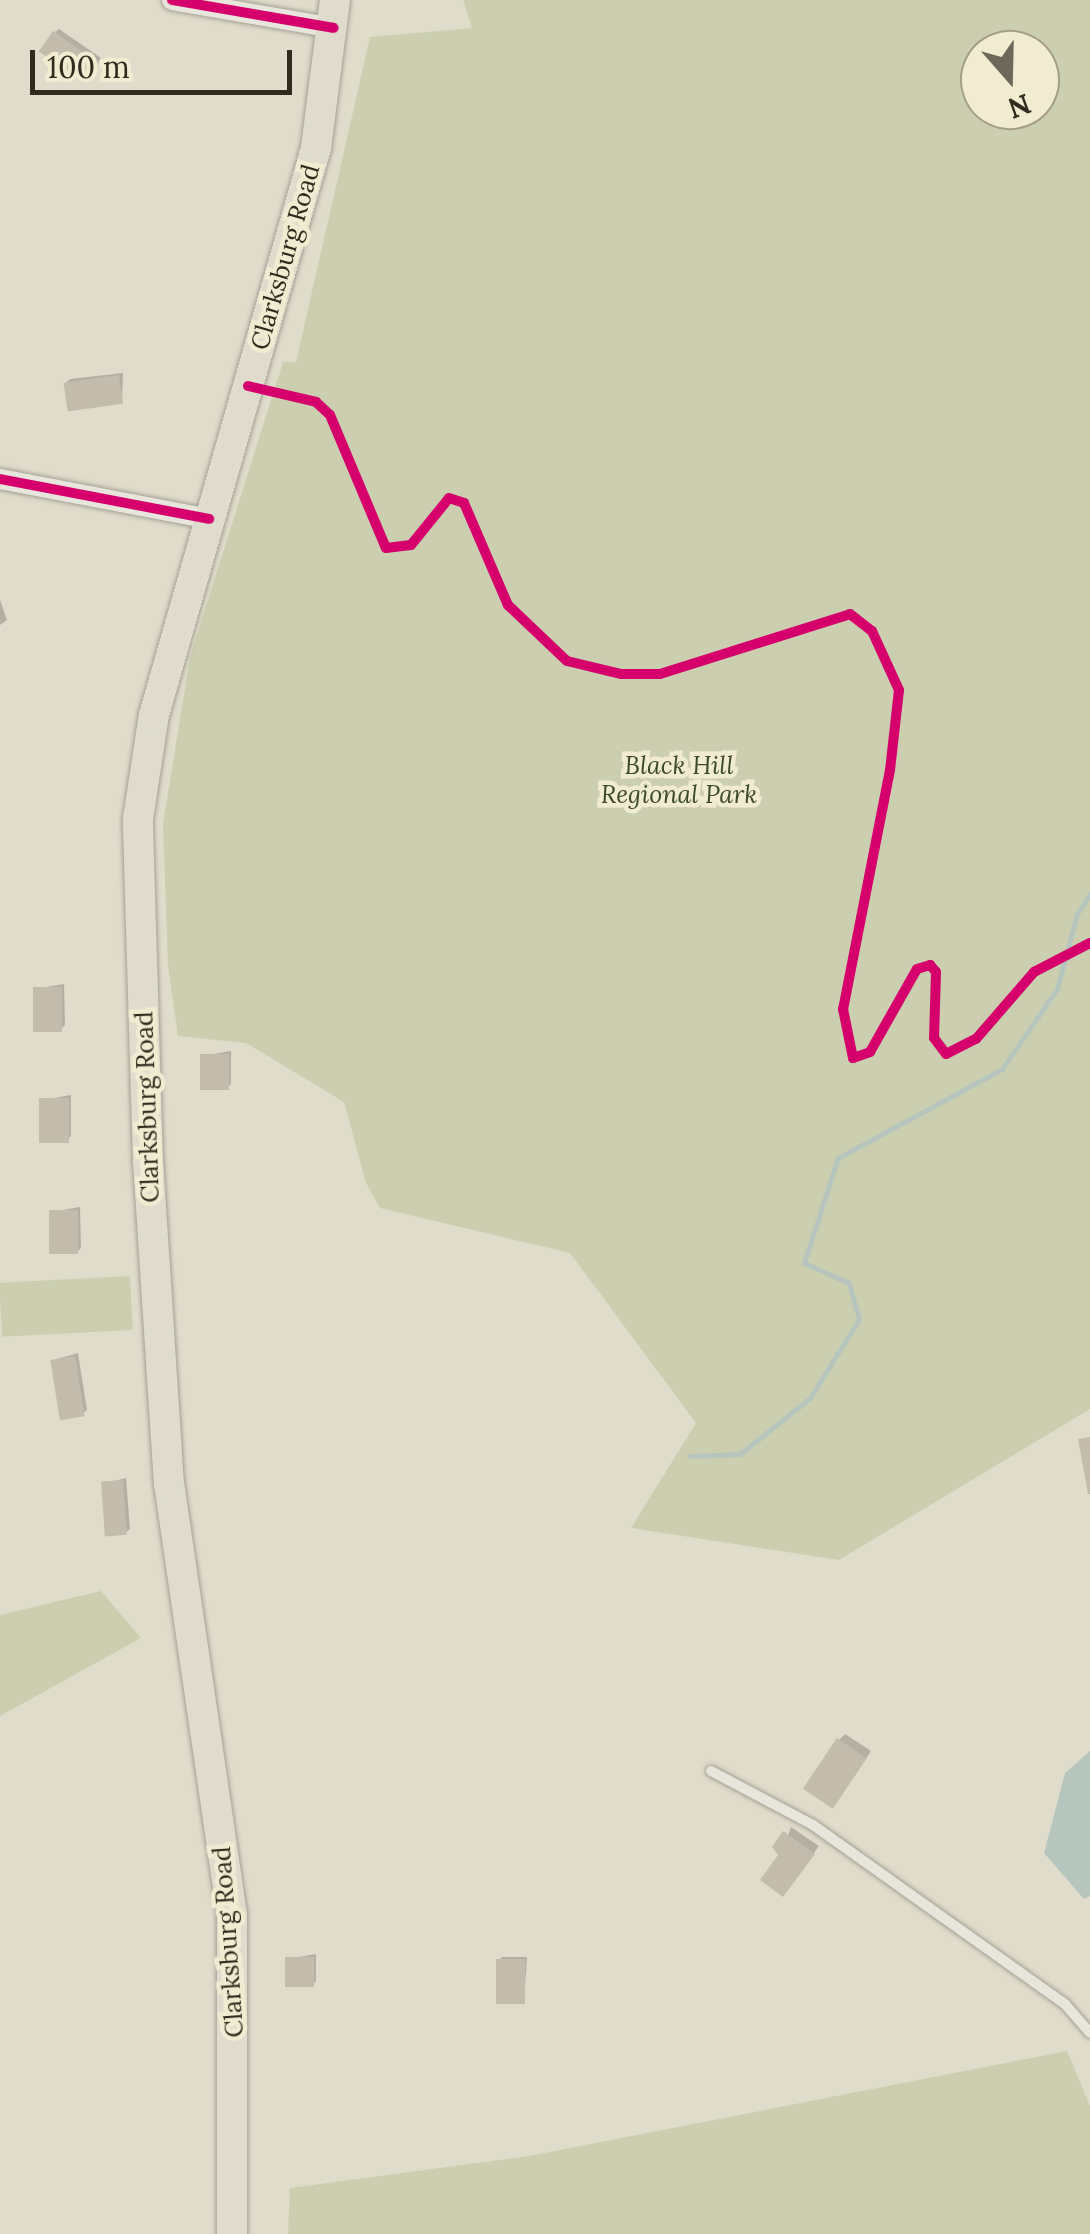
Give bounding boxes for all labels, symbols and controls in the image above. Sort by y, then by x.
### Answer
scale bar [35,30,298,92]
north arrow [960,30,1060,130]
text: 100 m [47,48,130,86]
text: N [1003,86,1036,127]
street label: Clarksburg Road [244,161,326,353]
park label: Black Hill Regional Park [601,751,757,810]
street label: Clarksburg Road [129,1011,165,1203]
street label: Clarksburg Road [206,1845,250,2039]

